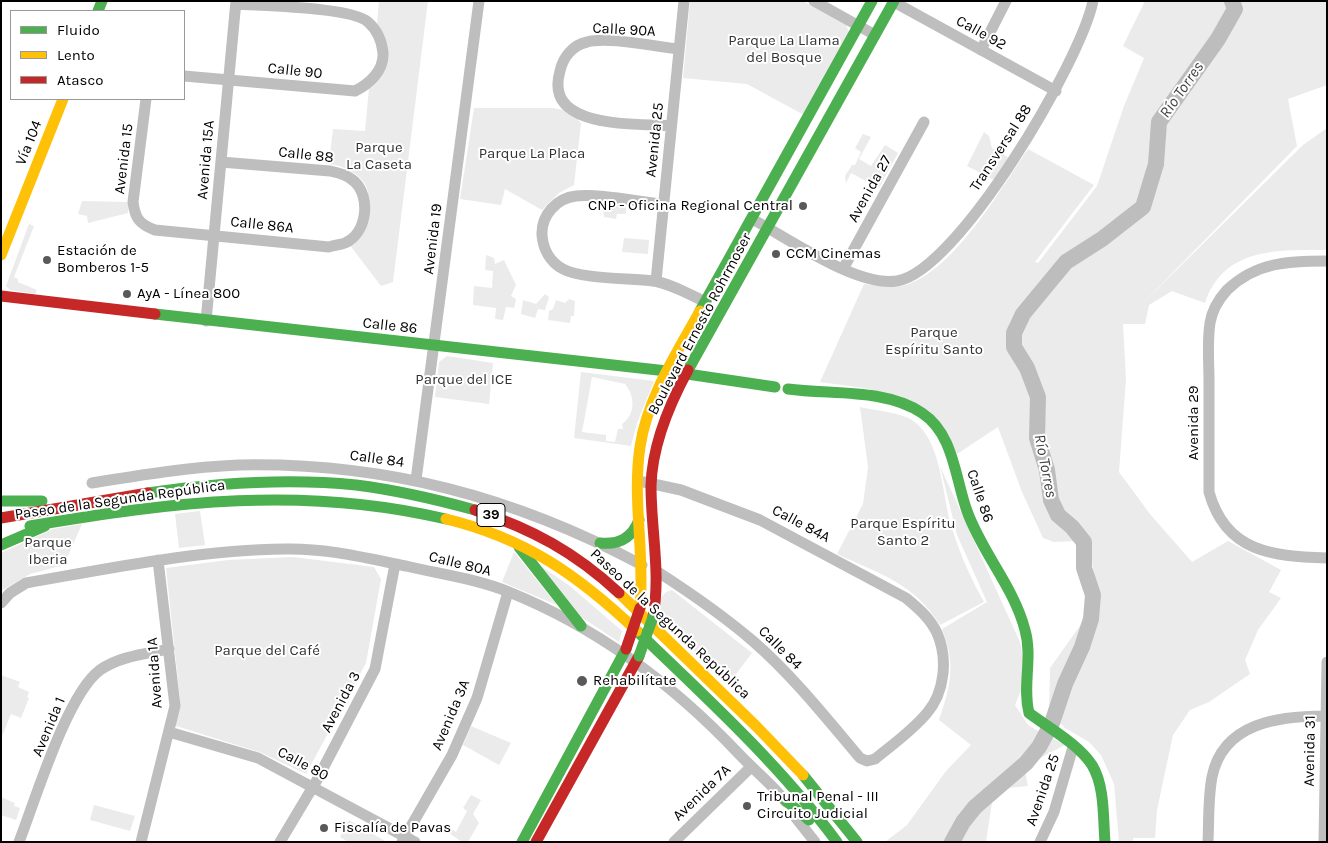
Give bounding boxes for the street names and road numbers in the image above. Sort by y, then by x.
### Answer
street label: Calle 92 [953,12,1009,54]
street label: Calle 90A [592,19,656,41]
street label: Calle 90 [267,59,323,83]
street label: Transversal 88 [966,101,1036,195]
street label: Avenida 25 [642,102,668,178]
street label: Vía 104 [12,118,46,168]
street label: Avenida 15A [194,119,218,201]
street label: Avenida 15 [111,123,137,195]
street label: Calle 88 [277,143,335,167]
street label: Avenida 27 [844,152,896,226]
street label: Avenida 19 [420,202,446,276]
street label: Calle 86A [229,213,295,237]
street label: Boulevard Ernesto Rohrmoser [644,230,756,418]
street label: Calle 86 [362,314,418,338]
street label: Avenida 29 [1185,385,1203,461]
street label: Calle 84 [349,446,405,472]
street label: Calle 86 [963,467,997,525]
street label: Paseo de la Segunda República [14,476,226,524]
street label: Calle 84A [769,501,833,547]
road number: 39 [477,504,505,526]
street label: Paseo de la Segunda República [586,545,754,703]
street label: Calle 80A [427,548,493,580]
street label: Calle 84 [754,622,806,674]
street label: Avenida 1A [144,637,166,709]
street label: Avenida 3 [317,668,365,736]
street label: Avenida 3A [428,677,474,753]
street label: Avenida 1 [28,695,70,759]
street label: Avenida 31 [1300,715,1320,787]
street label: Calle 80 [274,743,332,785]
street label: Avenida 25 [1022,752,1064,828]
street label: Avenida 7A [669,761,735,825]

